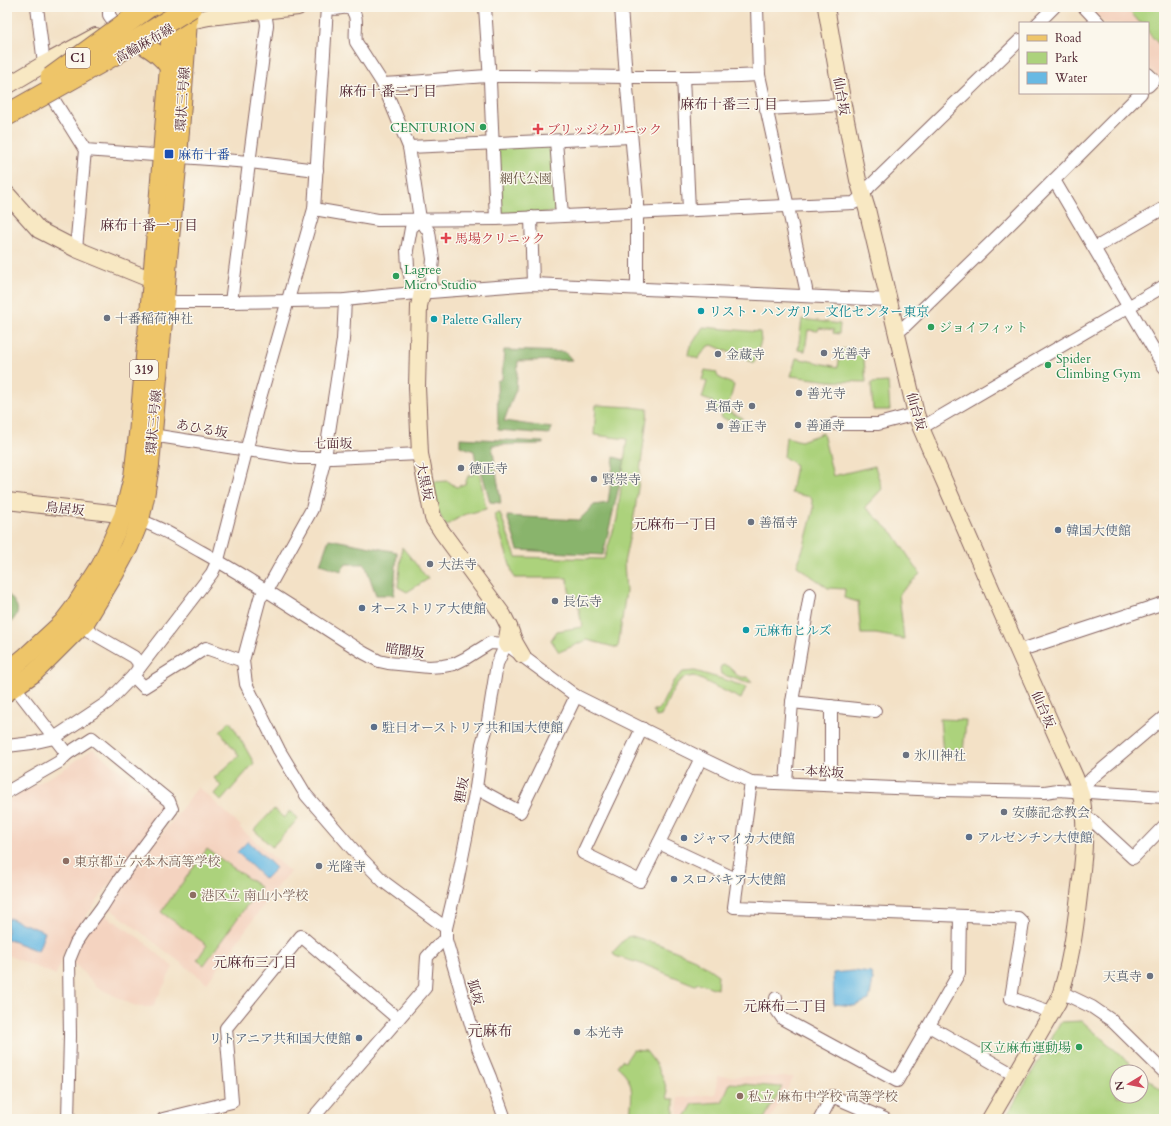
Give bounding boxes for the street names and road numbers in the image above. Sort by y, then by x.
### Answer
street label: 高輪麻布線 [112,20,177,68]
road number: C1 [66,48,90,68]
street label: 環状三号線 [172,66,194,132]
street label: 仙台坂 [829,75,853,117]
road number: 319 [130,360,158,380]
street label: 環状三号線 [142,389,166,455]
street label: 仙台坂 [902,390,930,433]
street label: あひる坂 [175,416,229,442]
street label: 七面坂 [313,435,353,453]
street label: 大黒坂 [411,460,437,502]
street label: 鳥居坂 [45,498,85,520]
street label: 暗闇坂 [384,639,425,663]
street label: 仙台坂 [1027,688,1059,731]
street label: 一本松坂 [792,762,844,782]
street label: 狸坂 [451,776,473,805]
street label: 狐坂 [463,977,487,1007]

